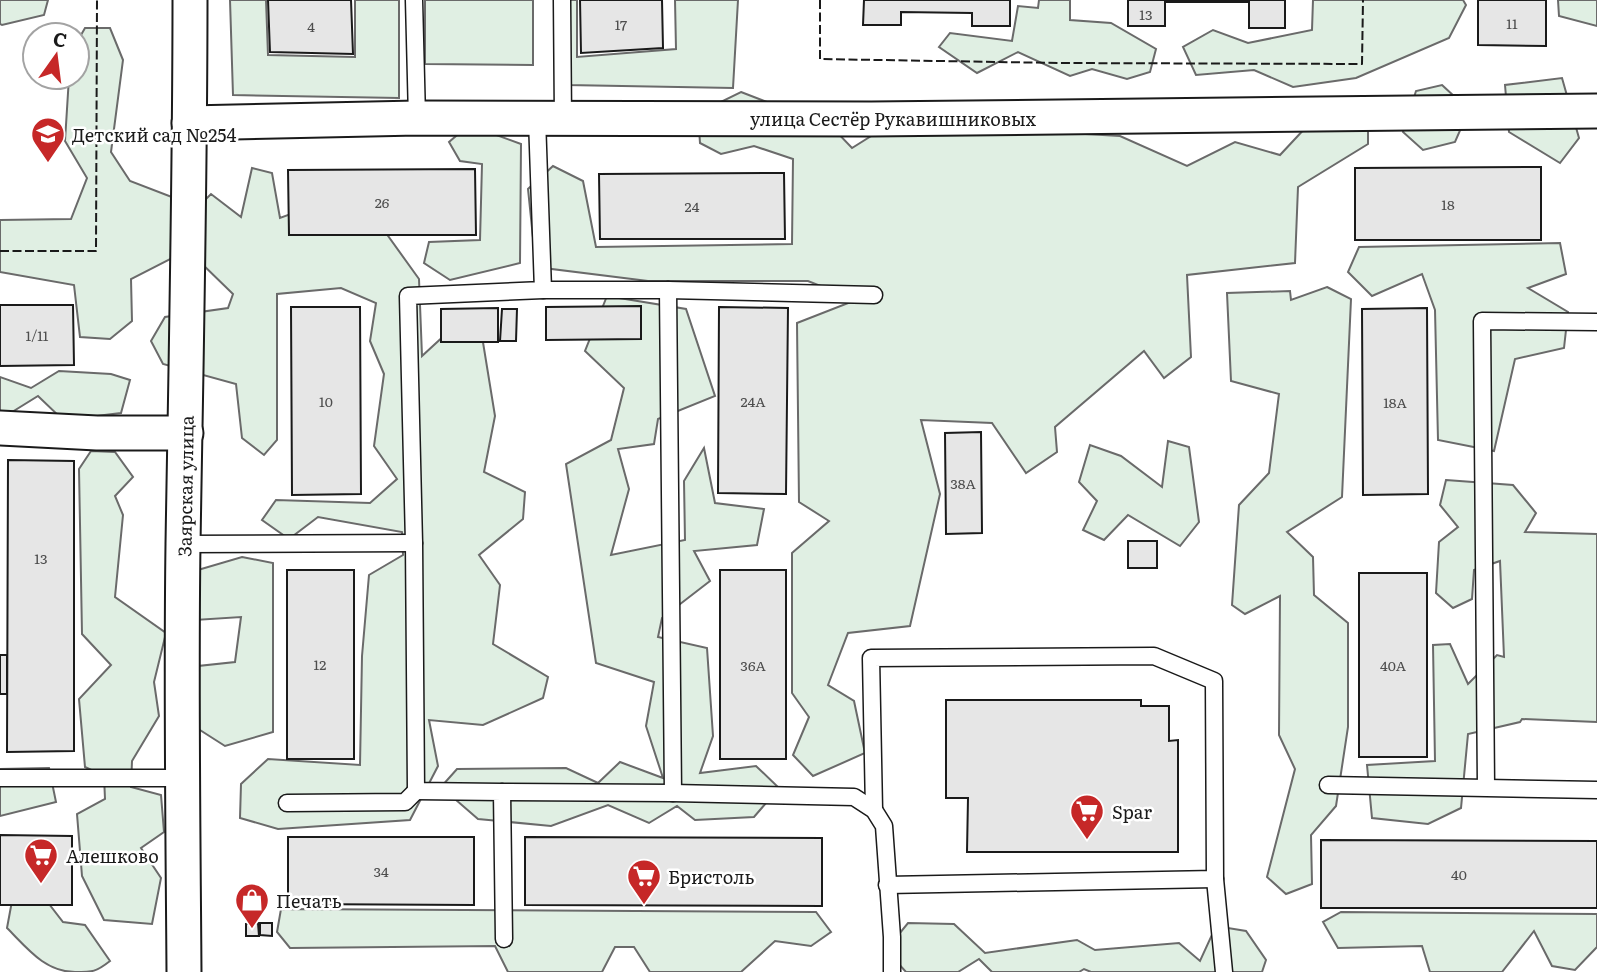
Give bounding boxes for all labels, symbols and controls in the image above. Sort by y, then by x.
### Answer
house number: 13 [1139,4,1153,24]
house number: 11 [1506,13,1518,33]
house number: 17 [615,14,627,34]
house number: 4 [307,16,315,36]
north arrow [21,21,91,91]
text: С [50,23,70,54]
street label: улица Сестёр Рукавишниковых [750,105,1037,132]
school or university icon: Детский сад №254 [29,115,67,164]
place label: Детский сад №254 [72,121,236,148]
house number: 26 [375,192,390,212]
house number: 18 [1441,194,1455,214]
house number: 24 [685,196,700,216]
house number: 1/11 [25,325,49,345]
house number: 10 [319,391,333,411]
house number: 24А [740,391,766,411]
house number: 18А [1383,392,1408,412]
street label: Заярская улица [170,415,200,557]
house number: 38А [950,473,977,493]
house number: 13 [34,548,48,568]
house number: 12 [314,654,326,674]
house number: 36А [740,655,766,675]
house number: 40А [1380,655,1407,675]
supermarket icon: Spar [1068,792,1106,841]
place label: Spar [1112,798,1152,825]
supermarket icon: Алешково [22,836,60,885]
place label: Алешково [66,842,159,869]
supermarket icon: Бристоль [625,857,663,906]
house number: 34 [373,861,389,881]
place label: Бристоль [668,863,754,890]
house number: 40 [1451,864,1467,884]
shop icon: Печать [233,881,271,930]
place label: Печать [276,887,342,914]

